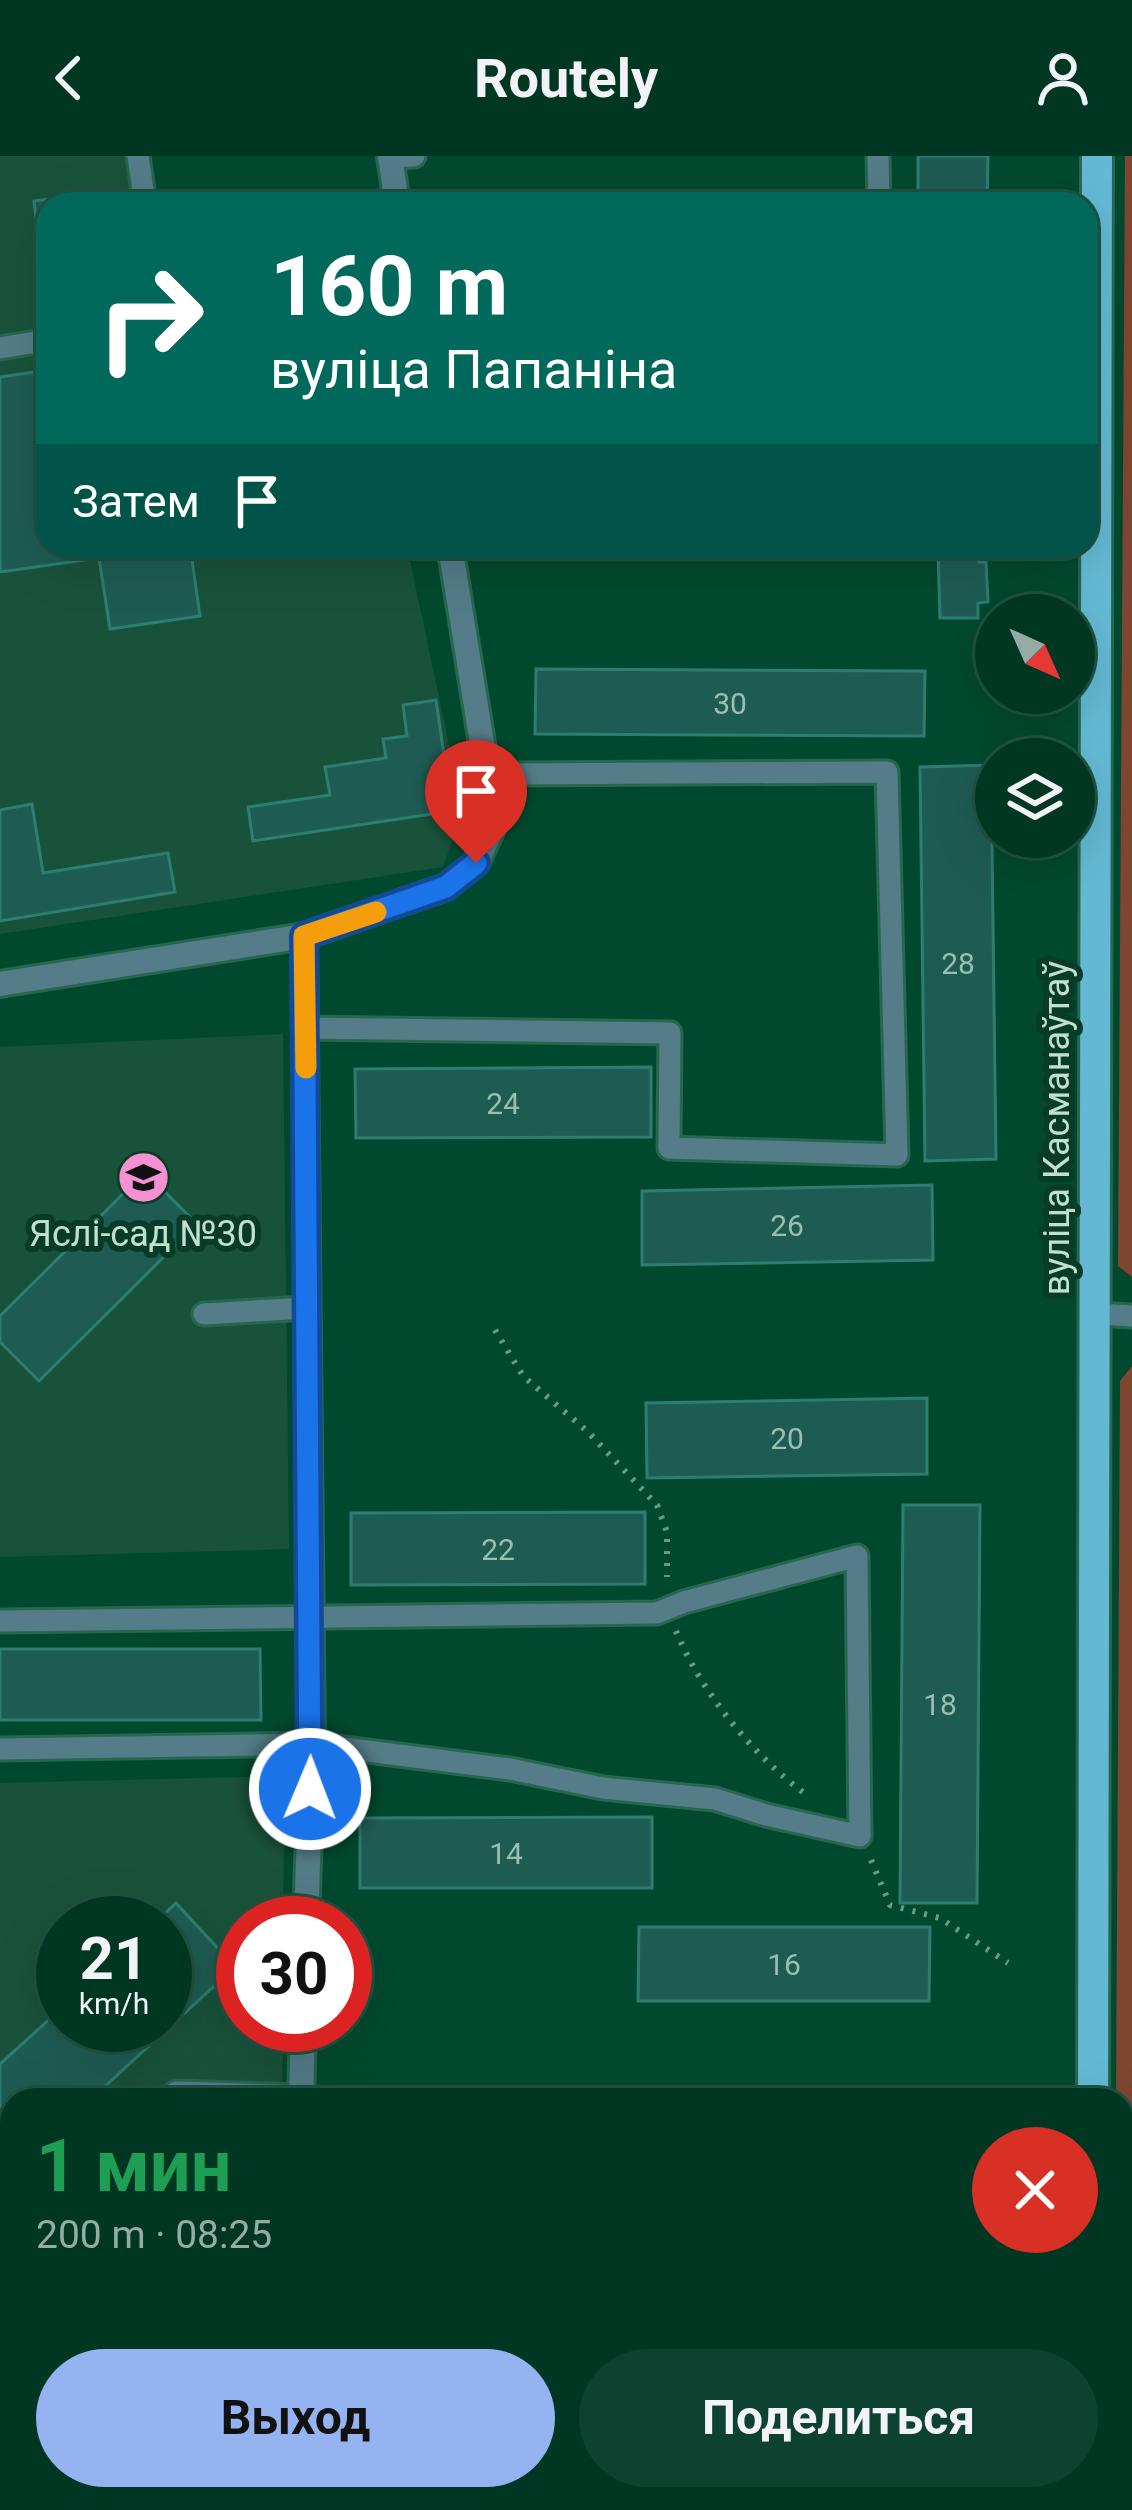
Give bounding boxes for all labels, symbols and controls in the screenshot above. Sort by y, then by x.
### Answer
icon: back [36,45,102,111]
icon: person [1030,45,1096,111]
text: Routely [474,47,658,110]
text: 160 m [270,237,508,336]
icon: right [72,240,228,396]
text: вуліца Папаніна [270,338,677,401]
icon: arrive [224,468,290,534]
text: Затем [72,475,200,528]
north arrow [975,594,1095,714]
map controls [975,594,1095,858]
house number: 30 [713,686,747,721]
button: layers [975,738,1095,858]
pin [425,740,527,863]
icon: arrive [443,758,509,824]
house number: 28 [941,946,975,981]
street label: вуліца Касманаўтаў [1036,961,1078,1295]
house number: 24 [486,1086,520,1121]
school or university icon: Яслі-сад №30 [115,1150,171,1206]
house number: 26 [770,1208,804,1243]
place label: Яслі-сад №30 [29,1213,257,1255]
house number: 20 [770,1421,804,1456]
house number: 22 [481,1532,515,1567]
house number: 18 [923,1687,957,1722]
position arrow [247,1726,373,1852]
house number: 14 [489,1836,523,1871]
speed limit sign: 30 [216,1896,372,2052]
text: 21 [80,1923,148,1994]
house number: 16 [767,1947,801,1982]
text: km/h [79,1986,149,2021]
text: 1 мин [36,2124,231,2209]
button: close [972,2127,1098,2253]
text: 200 m · 08:25 [36,2212,272,2258]
button: Выход [36,2349,555,2487]
button: Поделиться [579,2349,1098,2487]

